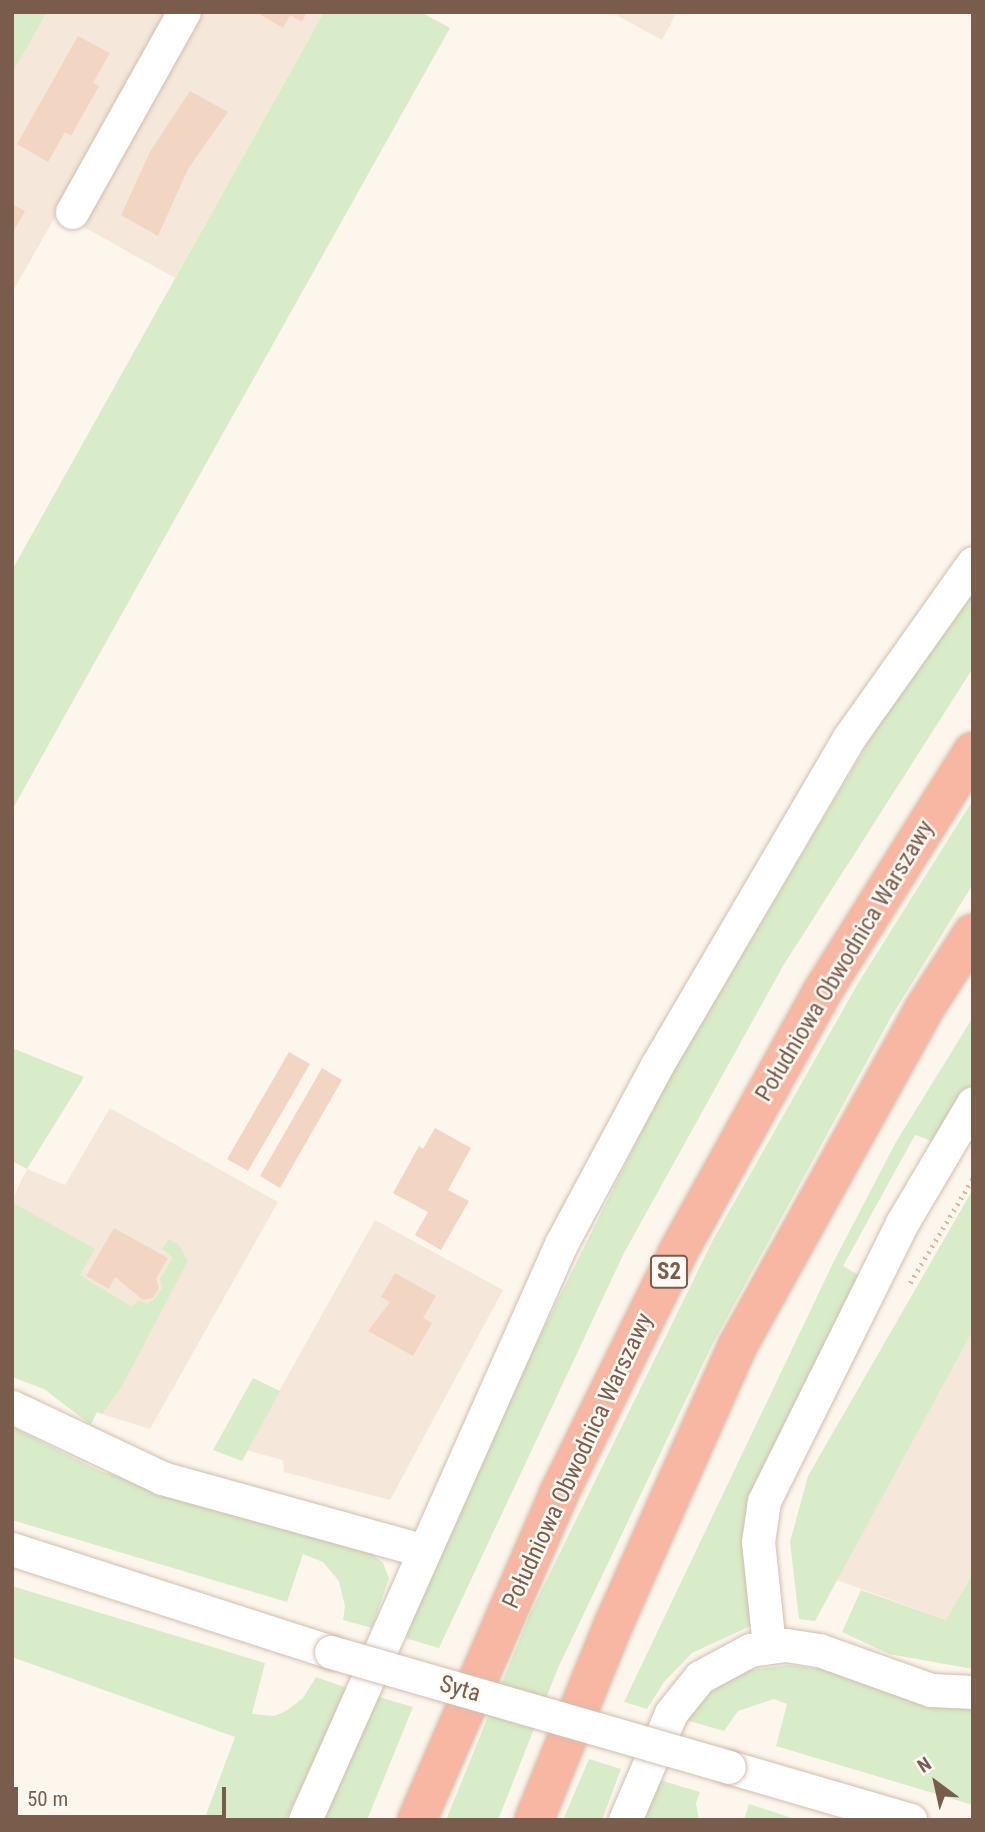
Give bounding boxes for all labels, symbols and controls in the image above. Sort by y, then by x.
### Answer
street label: Południowa Obwodnica Warszawy [750,815,940,1107]
road number: S2 [650,1252,688,1292]
street label: Południowa Obwodnica Warszawy [497,1309,659,1613]
street label: Syta [436,1670,484,1708]
north arrow [901,1748,971,1818]
text: N [913,1752,935,1778]
scale bar [18,1772,229,1816]
text: 50 m [27,1787,68,1811]

